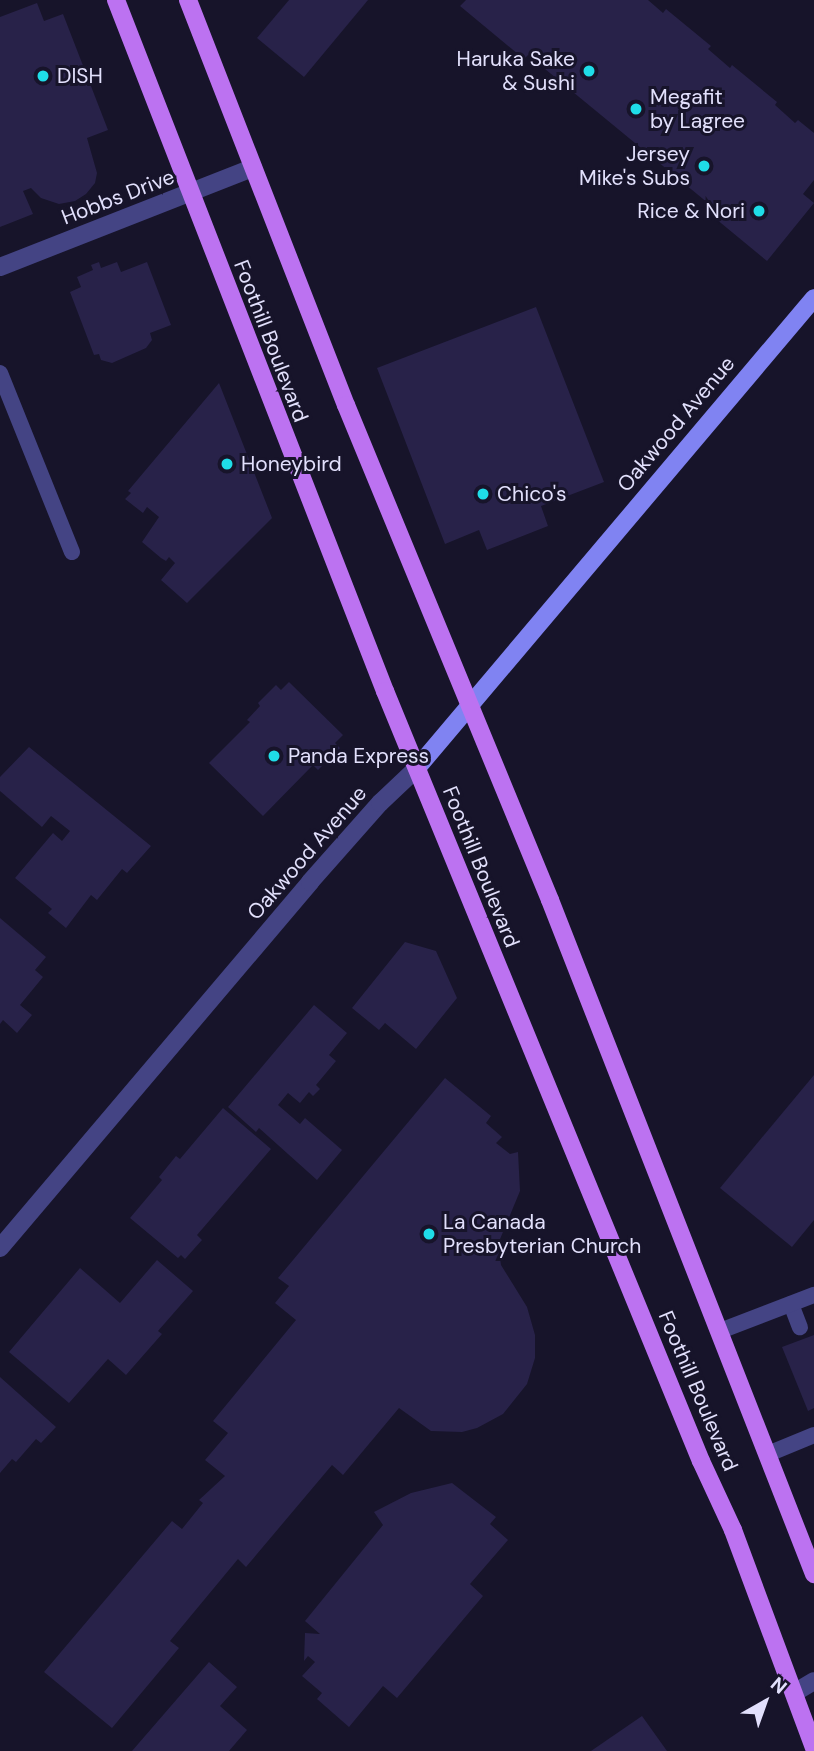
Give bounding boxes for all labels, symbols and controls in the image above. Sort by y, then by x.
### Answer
place label: Haruka Sake & Sushi [457,46,575,96]
place label: DISH [57,63,103,89]
marker: Haruka Sake & Sushi [581,63,597,79]
marker: DISH [35,68,51,84]
place label: Megafit by Lagree [650,84,745,134]
marker: Megafit by Lagree [628,101,644,117]
place label: Jersey Mike's Subs [579,141,690,191]
marker: Jersey Mike's Subs [696,158,712,174]
street label: Hobbs Drive [58,164,178,230]
place label: Rice & Nori [637,198,745,224]
marker: Rice & Nori [751,203,767,219]
street label: Foothill Boulevard [229,256,313,426]
street label: Oakwood Avenue [612,351,740,497]
place label: Honeybird [241,451,342,477]
marker: Honeybird [219,456,235,472]
place label: Chico's [497,481,567,507]
marker: Chico's [475,486,491,502]
place label: Panda Express [288,743,429,769]
marker: Panda Express [266,748,282,764]
street label: Oakwood Avenue [242,781,372,925]
street label: Foothill Boulevard [437,783,525,951]
place label: La Canada Presbyterian Church [443,1209,641,1259]
marker: La Canada Presbyterian Church [421,1226,437,1242]
street label: Foothill Boulevard [653,1307,743,1475]
north arrow [730,1667,800,1737]
text: N [765,1671,792,1700]

